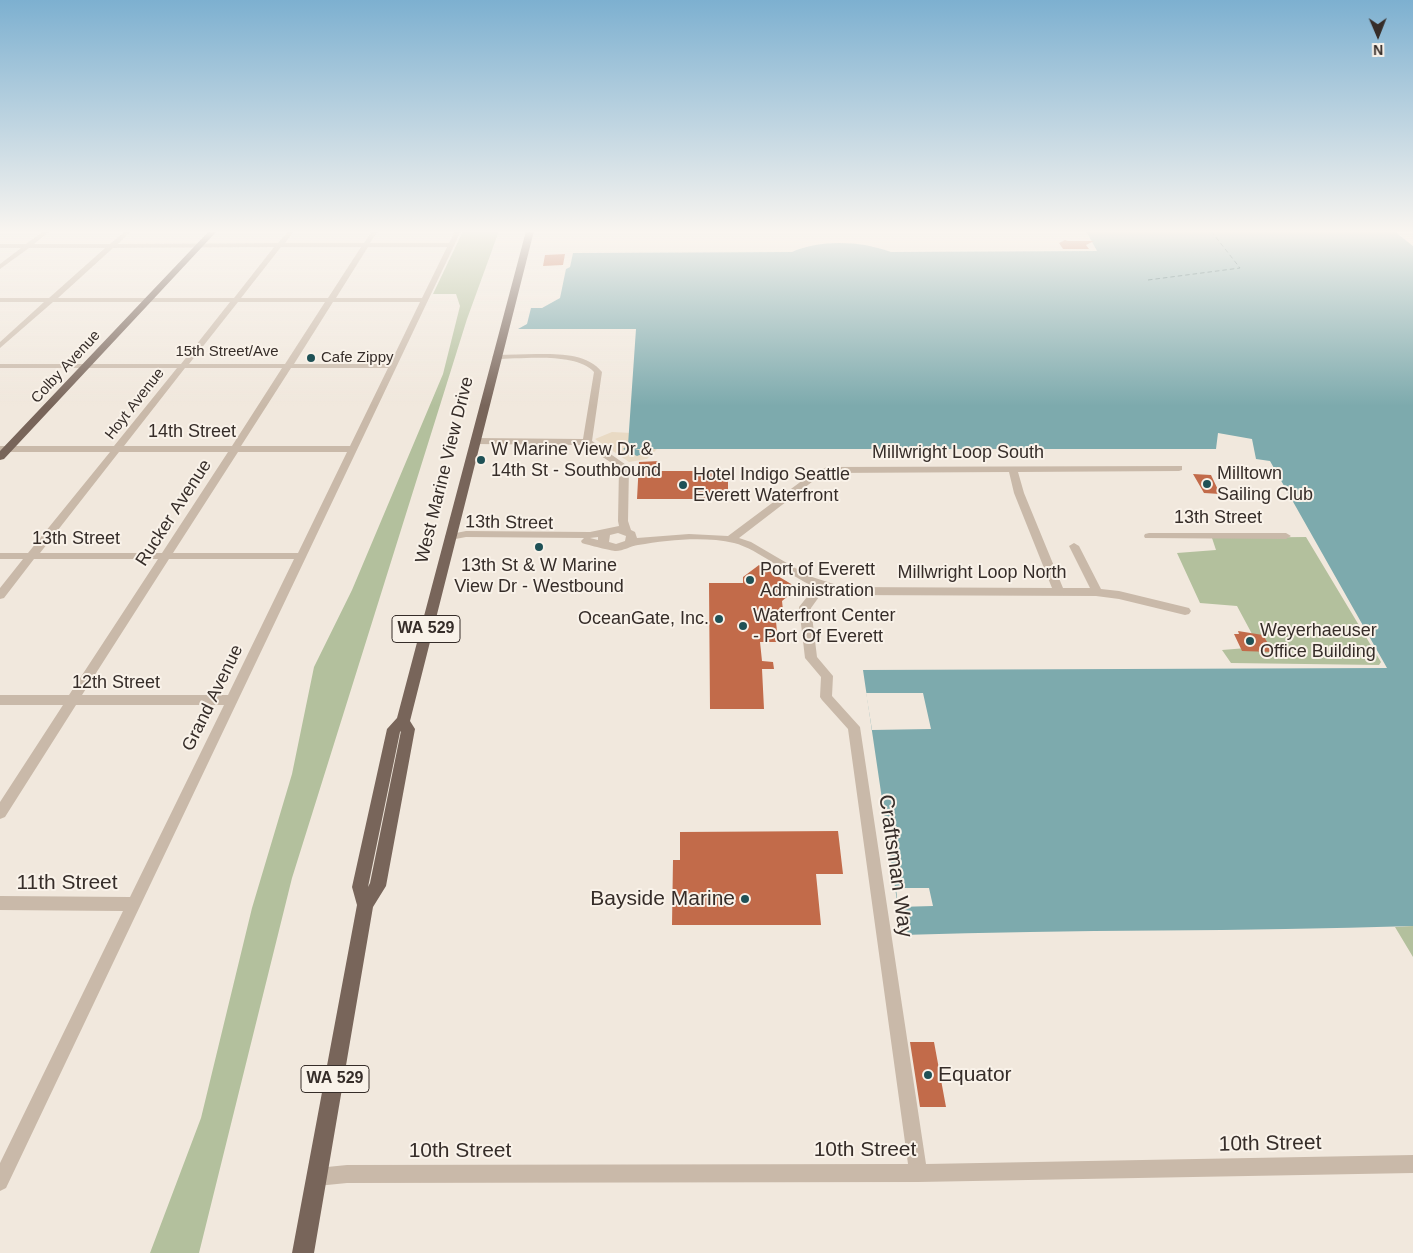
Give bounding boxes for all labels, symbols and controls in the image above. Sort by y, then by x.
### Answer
north arrow [1353,10,1403,60]
text: N [1373,42,1383,58]
street label: Colby Avenue [28,327,104,407]
street label: 15th Street/Ave [175,343,279,361]
place label: Cafe Zippy [321,349,394,367]
marker: Cafe Zippy [305,352,317,364]
street label: Hoyt Avenue [102,365,168,443]
street label: West Marine View Drive [411,375,479,565]
street label: 14th Street [148,421,236,443]
place label: W Marine View Dr & 14th St - Southbound [491,439,661,482]
street label: Millwright Loop South [872,442,1044,464]
marker: W Marine View Dr & 14th St - Southbound [475,454,487,466]
street label: Rucker Avenue [132,456,216,570]
place label: Milltown Sailing Club [1217,463,1313,506]
place label: Hotel Indigo Seattle Everett Waterfront [693,464,850,506]
marker: Milltown Sailing Club [1201,478,1213,490]
marker: Hotel Indigo Seattle Everett Waterfront [677,479,689,491]
street label: 13th Street [1174,507,1262,529]
street label: 13th Street [465,511,553,535]
street label: 13th Street [32,528,120,550]
marker: 13th St & W Marine View Dr - Westbound [533,541,545,553]
place label: 13th St & W Marine View Dr - Westbound [454,555,624,598]
place label: Port of Everett Administration [760,559,875,602]
street label: Millwright Loop North [897,562,1067,584]
marker: Port of Everett Administration [744,574,756,586]
place label: Waterfront Center - Port Of Everett [753,605,895,648]
place label: OceanGate, Inc. [578,608,709,630]
marker: OceanGate, Inc. [713,613,725,625]
road number: WA 529 [392,616,460,642]
marker: Waterfront Center - Port Of Everett [737,620,749,632]
place label: Weyerhaeuser Office Building [1260,620,1377,662]
marker: Weyerhaeuser Office Building [1244,635,1256,647]
street label: Grand Avenue [178,641,248,755]
street label: 12th Street [72,672,160,694]
street label: Craftsman Way [873,793,917,939]
street label: 11th Street [16,870,118,896]
place label: Bayside Marine [590,886,735,912]
marker: Bayside Marine [739,893,751,905]
place label: Equator [938,1062,1012,1088]
road number: WA 529 [301,1066,369,1092]
marker: Equator [922,1069,934,1081]
street label: 10th Street [1218,1131,1322,1157]
street label: 10th Street [814,1137,916,1163]
street label: 10th Street [409,1138,511,1164]

